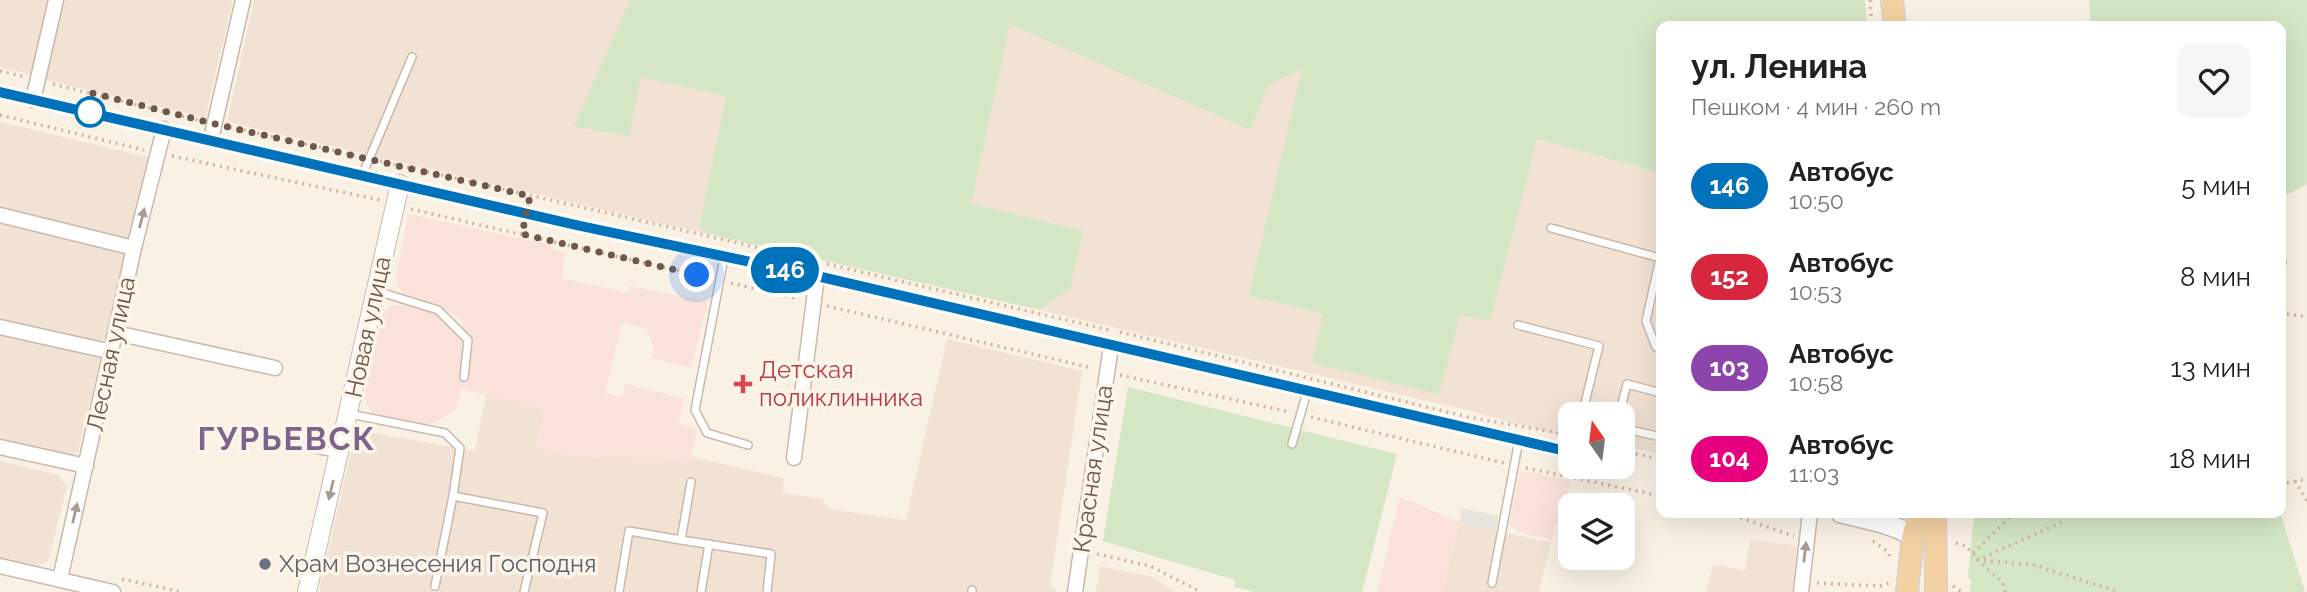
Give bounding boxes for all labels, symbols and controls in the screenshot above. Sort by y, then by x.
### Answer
button: heart [2177,44,2251,118]
text: ул. Ленина [1691,47,1867,86]
text: Пешком · 4 мин · 260 m [1691,93,1941,120]
unlabelled marker [75,97,105,127]
text: Автобус [1789,157,1894,187]
text: 146 [1709,171,1750,200]
text: 5 мин [2181,171,2251,201]
text: 10:50 [1789,187,1844,214]
one-way arrow [137,207,148,229]
line badge: 146 [745,247,825,293]
text: Автобус [1789,248,1894,278]
street label: Новая улица [338,254,397,400]
text: 146 [765,255,805,284]
your location [679,257,714,292]
text: 152 [1710,262,1749,291]
text: 8 мин [2180,262,2251,292]
street label: Лесная улица [80,274,141,434]
text: 10:53 [1789,278,1842,305]
text: Автобус [1789,339,1894,369]
text: 103 [1710,353,1749,382]
text: 13 мин [2171,353,2251,383]
place label: Детская поликлинника [759,355,923,412]
text: 10:58 [1789,369,1843,396]
marker: Детская поликлинника [733,374,753,394]
street label: Красная улица [1066,383,1119,555]
north arrow [1558,402,1634,480]
map controls [1558,402,1635,570]
district label: ГУРЬЕВСК [198,420,376,457]
text: Автобус [1789,430,1894,460]
text: 104 [1709,444,1750,473]
text: 18 мин [2169,444,2251,474]
text: 11:03 [1789,460,1839,487]
one-way arrow [325,479,336,501]
button: layers [1558,493,1635,570]
one-way arrow [70,502,81,524]
one-way arrow [1800,541,1811,563]
place label: Храм Вознесения Господня [279,549,596,578]
marker: Храм Вознесения Господня [257,556,273,572]

